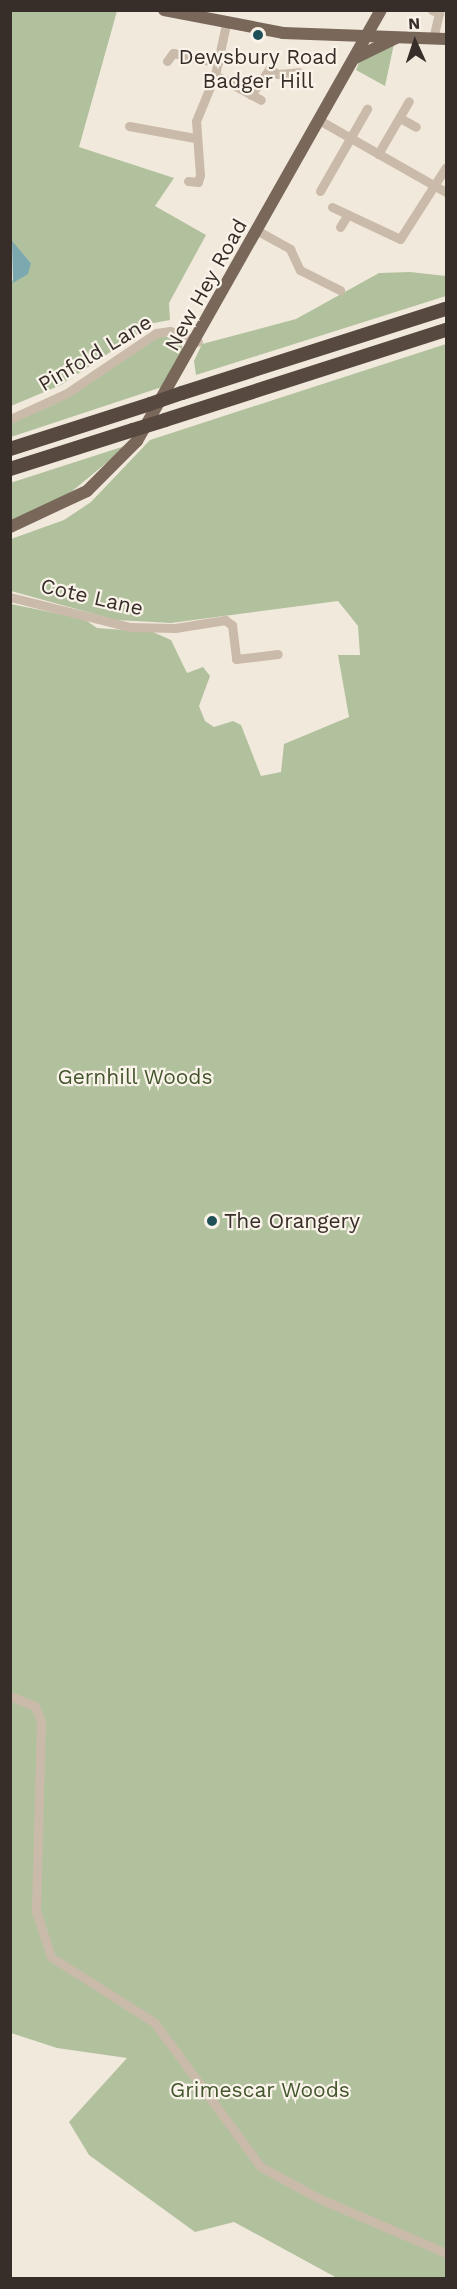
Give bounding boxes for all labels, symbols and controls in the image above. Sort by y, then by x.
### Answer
north arrow [385,12,445,72]
text: N [408,14,420,33]
marker: Dewsbury Road Badger Hill [251,28,265,42]
place label: Dewsbury Road Badger Hill [178,44,338,94]
street label: New Hey Road [159,214,253,356]
street label: Pinfold Lane [34,309,156,397]
street label: Cote Lane [38,573,146,621]
park label: Gernhill Woods [57,1064,213,1090]
place label: The Orangery [224,1208,360,1234]
marker: The Orangery [205,1214,219,1228]
park label: Grimescar Woods [170,2077,350,2103]

